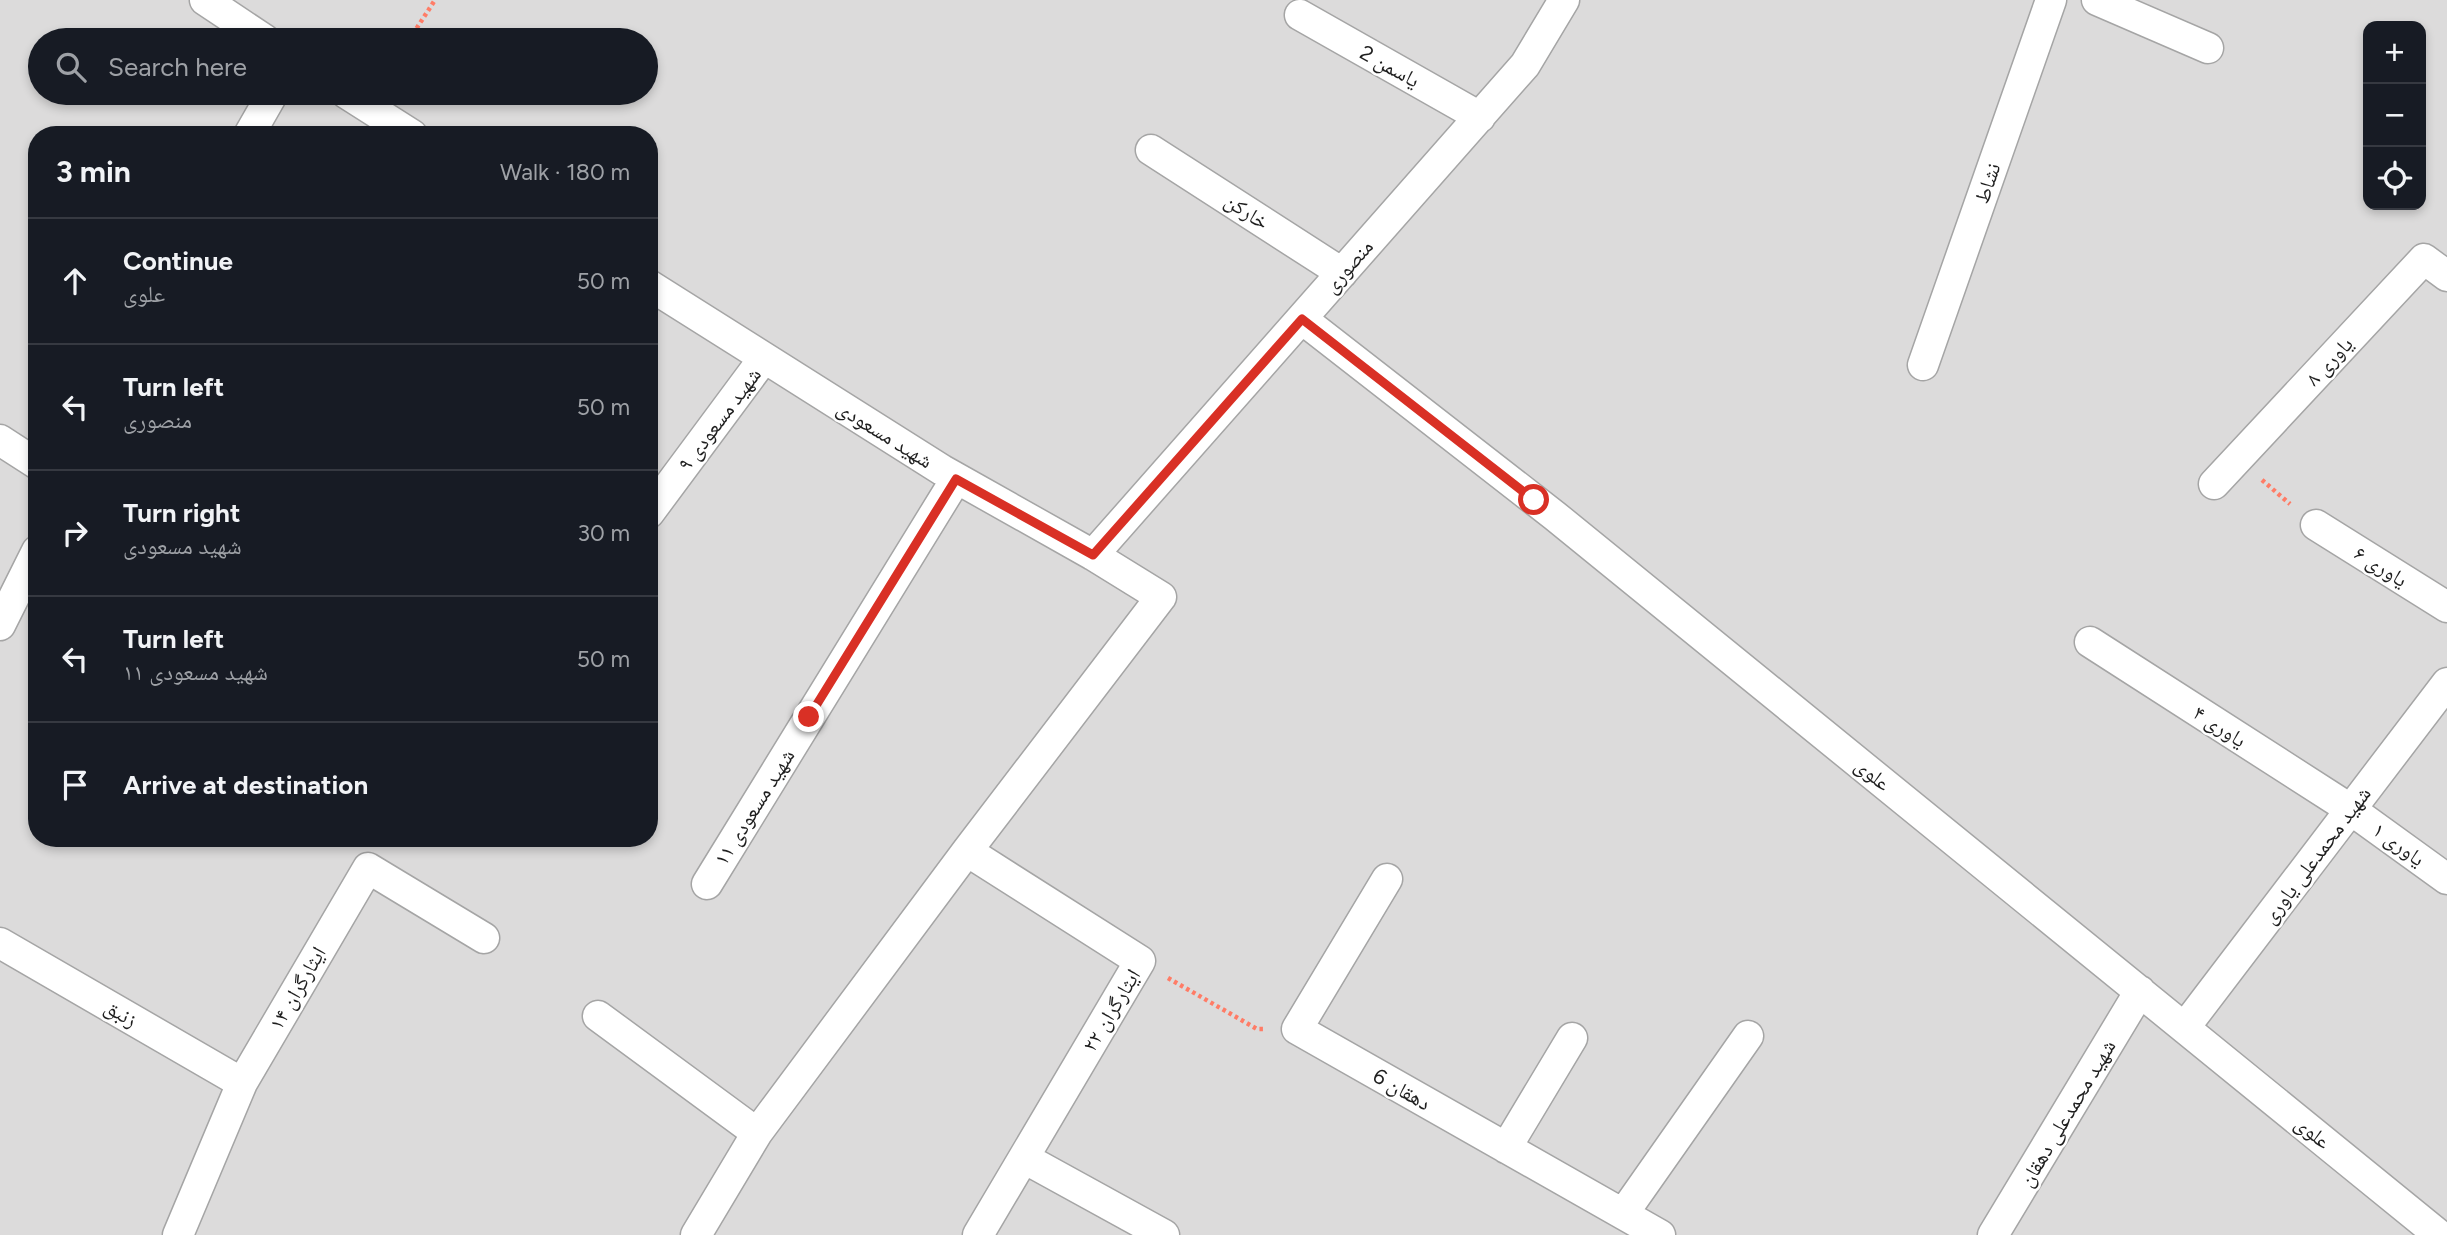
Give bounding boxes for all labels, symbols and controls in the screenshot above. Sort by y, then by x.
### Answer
map controls [2363,21,2426,210]
button: + [2363,21,2426,84]
search box [28,28,658,105]
street label: یاسمن 2 [1355,39,1424,93]
icon: search [52,48,90,86]
text: Search here [108,51,247,83]
button: − [2363,84,2426,147]
button: locate [2363,147,2426,210]
text: 3 min [56,153,131,190]
text: Walk · 180 m [500,158,630,186]
street label: نشاط [1968,159,2006,207]
street label: خارکن [1220,188,1274,235]
street label: منصوری [1318,234,1378,298]
text: Continue [123,245,233,277]
icon: ahead [56,262,94,300]
text: 50 m [577,267,630,295]
text: علوی [123,280,165,308]
street label: یاوری ۸ [2300,331,2358,391]
street label: شهید مسعودی ۹ [672,362,766,476]
text: Turn left [123,371,224,403]
icon: left [56,388,94,426]
text: 50 m [577,393,630,421]
street label: شهید مسعودی [832,395,938,473]
text: منصوری [123,406,192,434]
route start [1518,484,1549,515]
text: Turn right [123,497,240,529]
icon: right [56,514,94,552]
text: 30 m [577,519,630,547]
text: شهید مسعودی [123,532,242,560]
street label: یاوری ۶ [2350,540,2412,592]
text: Turn left [123,623,224,655]
icon: left [56,640,94,678]
text: 50 m [577,645,630,673]
text: شهید مسعودی ۱۱ [123,658,268,686]
street label: یاوری ۴ [2189,700,2251,752]
route end [793,701,824,732]
street label: شهید مسعودی ۱۱ [708,744,800,870]
street label: علوی [1850,752,1896,796]
icon: arrive [56,766,94,804]
text: Arrive at destination [123,769,368,801]
street label: شهید محمدعلی یاوری [2256,781,2377,929]
street label: یاوری ۱ [2368,817,2430,871]
street label: ایثارگران ۱۴ [263,942,331,1034]
street label: ایثارگران ۲۲ [1077,964,1145,1056]
street label: زنبق [100,994,142,1033]
street label: شهید محمدعلی دهقان [2013,1035,2122,1192]
street label: دهقان 6 [1369,1063,1435,1115]
street label: علوی [2290,1110,2336,1154]

